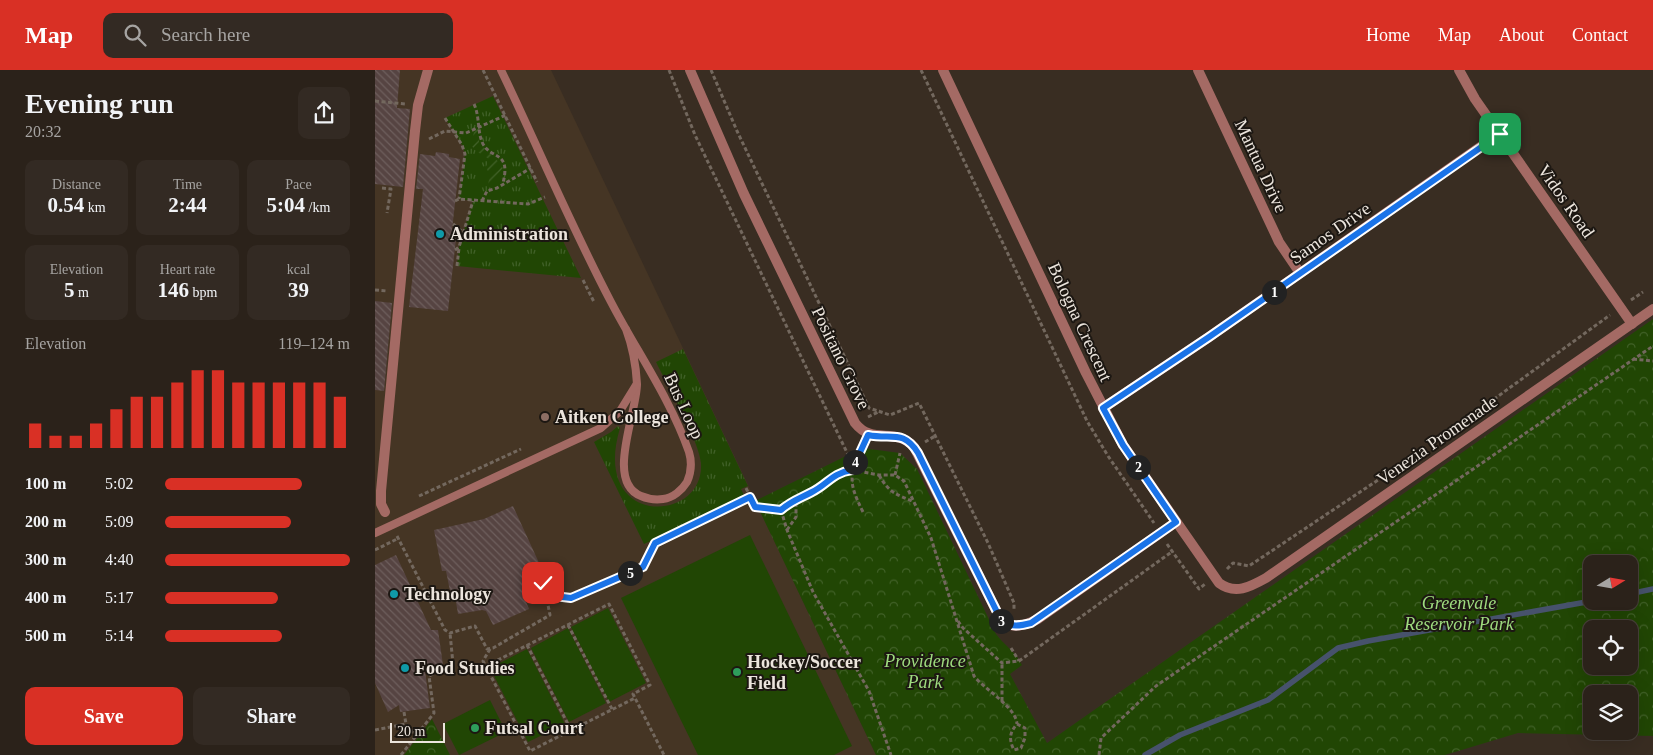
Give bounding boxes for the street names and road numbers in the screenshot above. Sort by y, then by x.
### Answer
street label: Mantua Drive [1231,116,1291,216]
street label: Vidos Road [1534,161,1598,241]
street label: Samos Drive [1286,198,1374,268]
street label: Bologna Crescent [1044,260,1116,384]
street label: Positano Grove [808,304,874,412]
street label: Bus Loop [660,370,708,442]
street label: Venezia Promenade [1373,391,1501,489]

